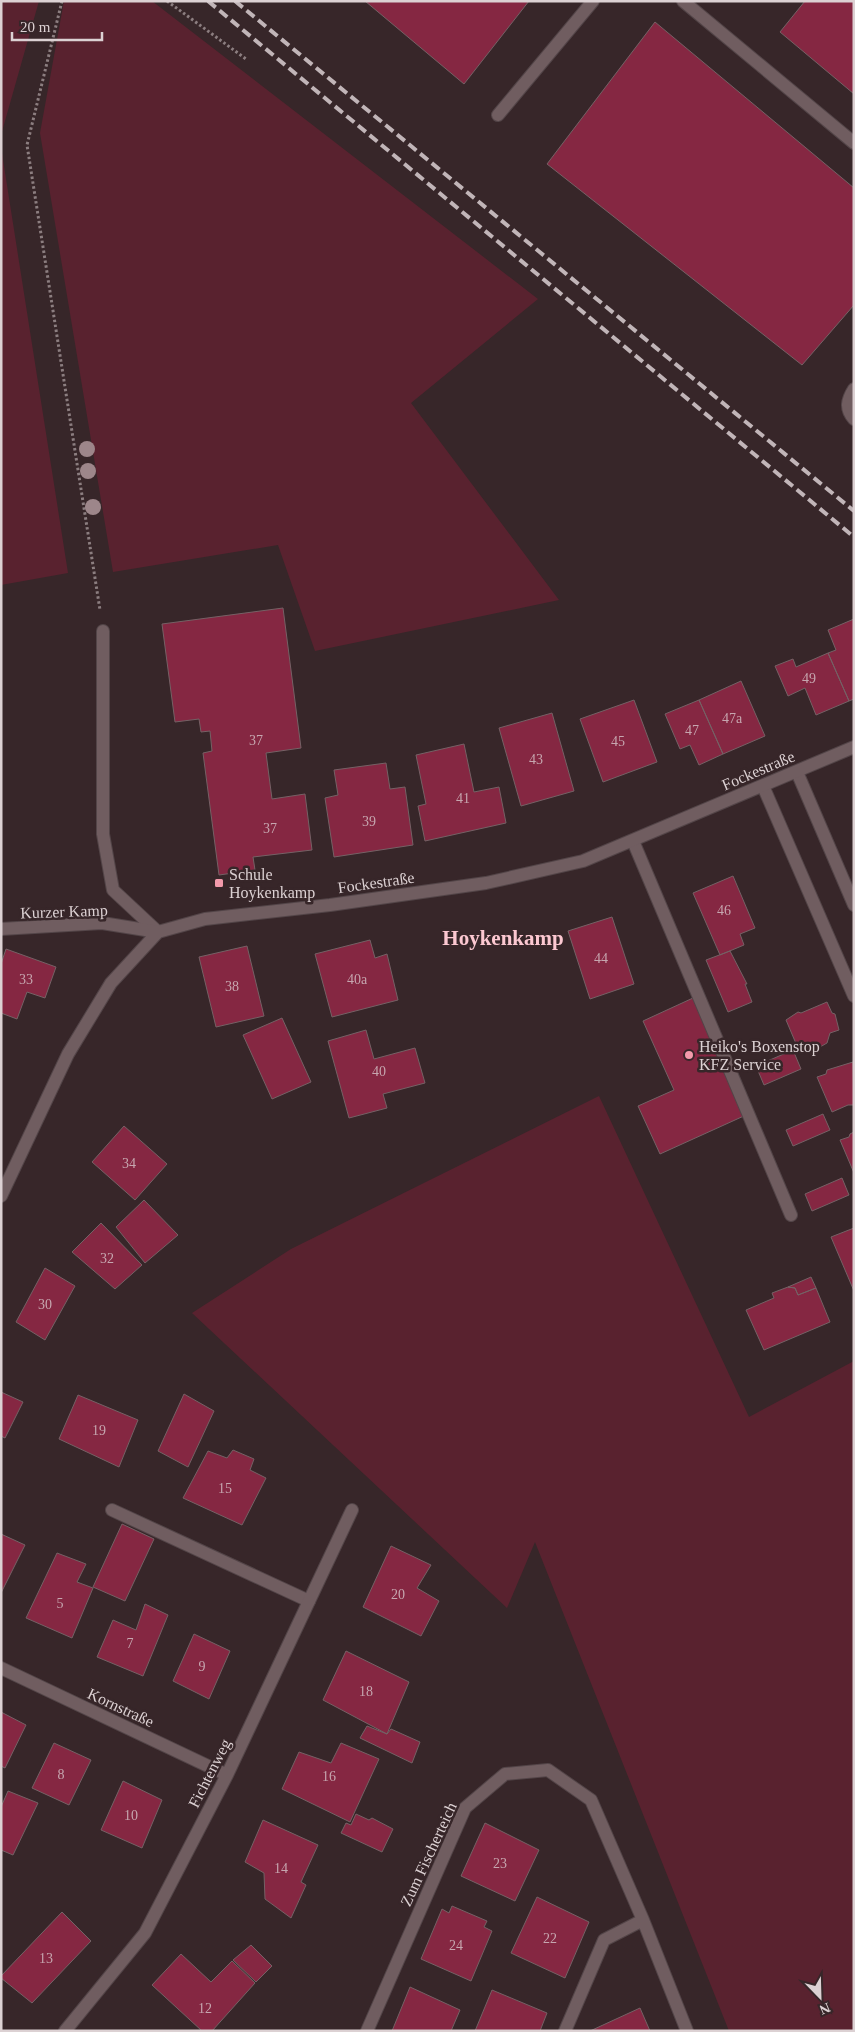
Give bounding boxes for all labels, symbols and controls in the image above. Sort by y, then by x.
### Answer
scale bar [12,10,102,42]
text: 20 m [20,19,51,35]
house number: 49 [802,671,816,686]
house number: 47a [722,711,743,726]
house number: 47 [685,723,699,738]
house number: 37 [249,733,263,748]
house number: 45 [611,734,625,749]
street label: Fockestraße [719,748,797,793]
house number: 43 [529,752,543,767]
house number: 41 [456,791,470,806]
house number: 39 [362,814,376,829]
house number: 37 [263,821,277,836]
place label: Schule Hoykenkamp [229,866,315,902]
street label: Fockestraße [337,869,416,896]
marker: Schule Hoykenkamp [213,877,225,889]
street label: Kurzer Kamp [20,901,108,923]
house number: 46 [717,903,731,918]
district label: Hoykenkamp [442,926,564,950]
house number: 44 [594,951,608,966]
house number: 33 [19,972,33,987]
house number: 40a [347,972,368,987]
house number: 38 [225,979,239,994]
place label: Heiko's Boxenstop KFZ Service [699,1038,820,1073]
marker: Heiko's Boxenstop KFZ Service [683,1049,695,1061]
house number: 40 [372,1064,386,1079]
house number: 34 [122,1156,136,1171]
house number: 32 [100,1251,114,1266]
house number: 30 [38,1297,52,1312]
house number: 19 [92,1423,106,1438]
house number: 15 [218,1481,232,1496]
house number: 20 [391,1587,405,1602]
house number: 5 [57,1596,64,1611]
house number: 7 [127,1636,134,1651]
house number: 9 [199,1659,206,1674]
house number: 18 [359,1684,373,1699]
street label: Kornstraße [85,1685,157,1730]
street label: Fichtenweg [185,1736,235,1811]
house number: 8 [58,1767,65,1782]
house number: 16 [322,1769,336,1784]
street label: Zum Fischerteich [397,1800,460,1909]
house number: 10 [124,1808,138,1823]
house number: 23 [493,1856,507,1871]
house number: 14 [274,1861,288,1876]
house number: 22 [543,1931,557,1946]
house number: 24 [449,1938,463,1953]
house number: 13 [39,1951,53,1966]
north arrow [795,1972,845,2022]
text: N [817,2000,832,2017]
house number: 12 [198,2001,212,2016]

